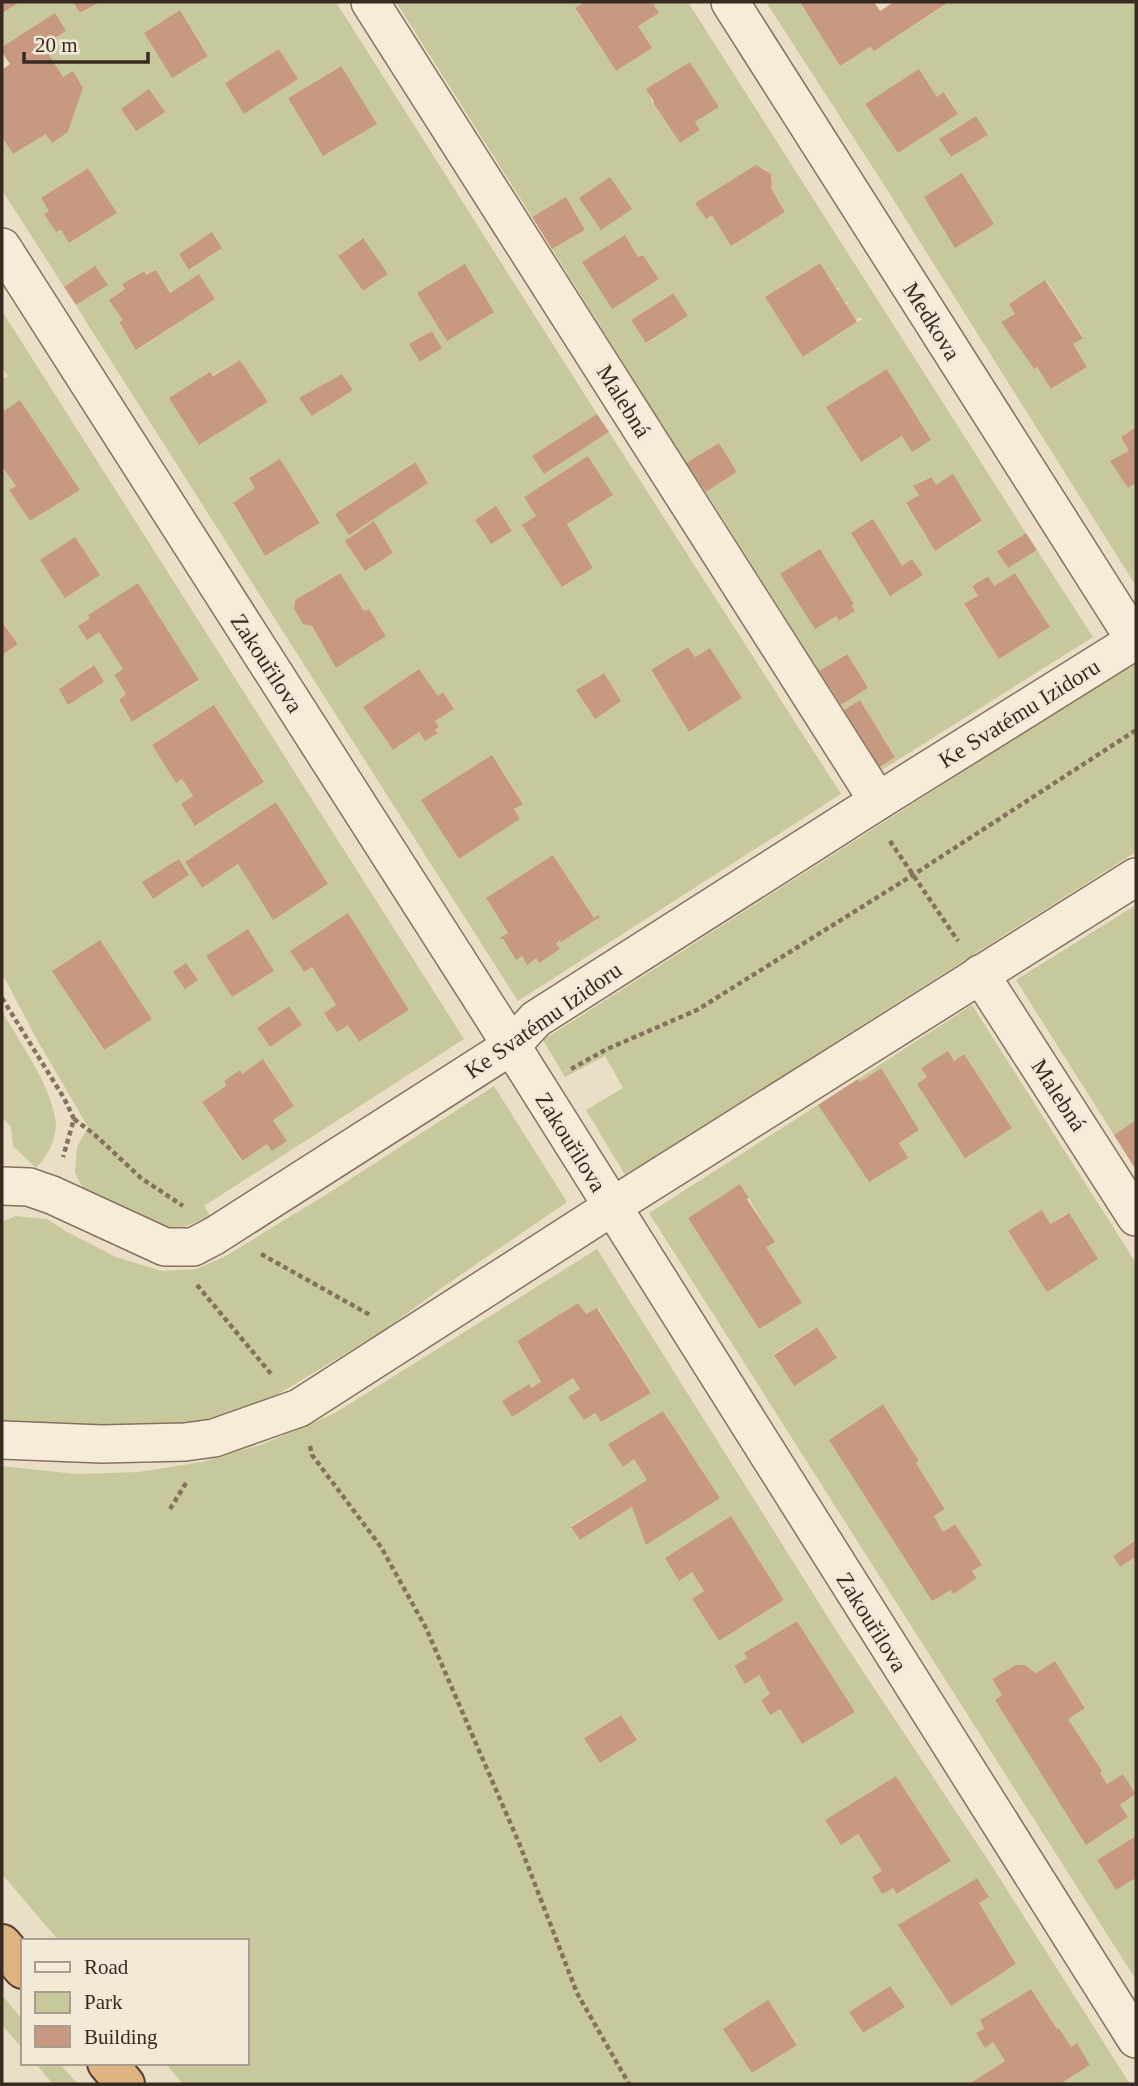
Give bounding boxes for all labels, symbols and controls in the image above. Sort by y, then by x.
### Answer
scale bar [24,21,149,65]
text: 20 m [35,33,78,57]
street label: Medkova [898,278,965,365]
street label: Malebná [592,361,655,442]
street label: Zakouřilova [225,609,308,717]
street label: Ke Svatému Izidoru [934,653,1105,773]
street label: Ke Svatému Izidoru [460,957,627,1084]
street label: Malebná [1026,1055,1091,1136]
street label: Zakouřilova [530,1088,611,1197]
street label: Zakouřilova [831,1568,912,1677]
legend [21,1939,248,2065]
text: Road [84,1955,129,1979]
text: Park [84,1990,123,2014]
text: Building [84,2025,158,2049]

